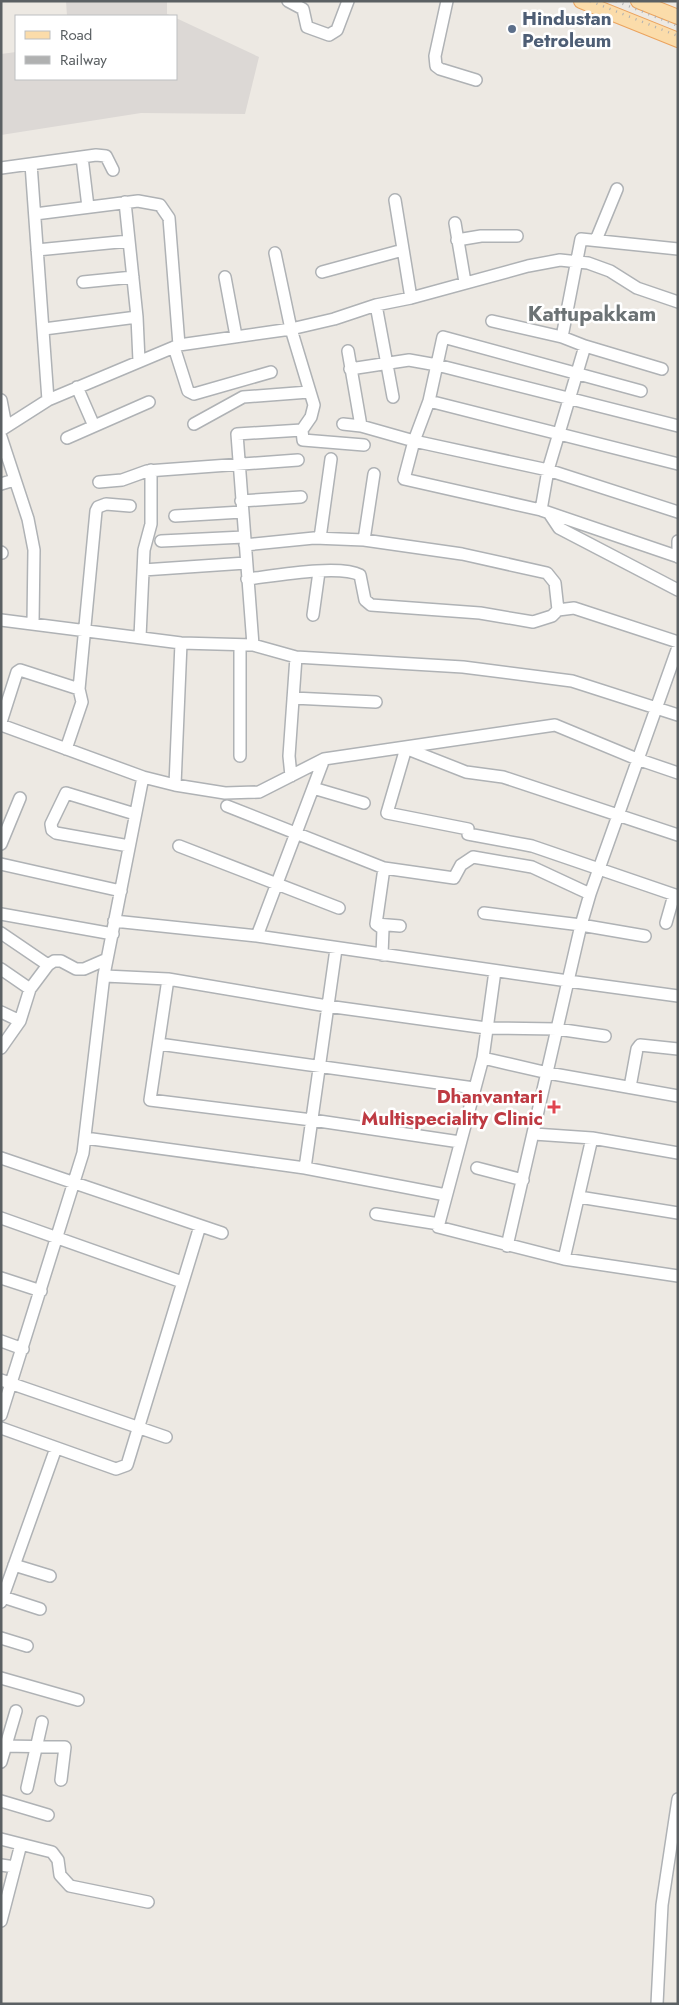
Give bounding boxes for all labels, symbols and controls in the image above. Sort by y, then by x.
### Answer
place label: Hindustan Petroleum [522,5,612,54]
legend [15,15,178,80]
marker: Hindustan Petroleum [506,23,518,35]
text: Road [60,24,92,46]
text: Railway [60,49,107,71]
district label: Kattupakkam [528,299,656,329]
place label: Dhanvantari Multispeciality Clinic [361,1083,543,1132]
marker: Dhanvantari Multispeciality Clinic [547,1100,561,1114]

